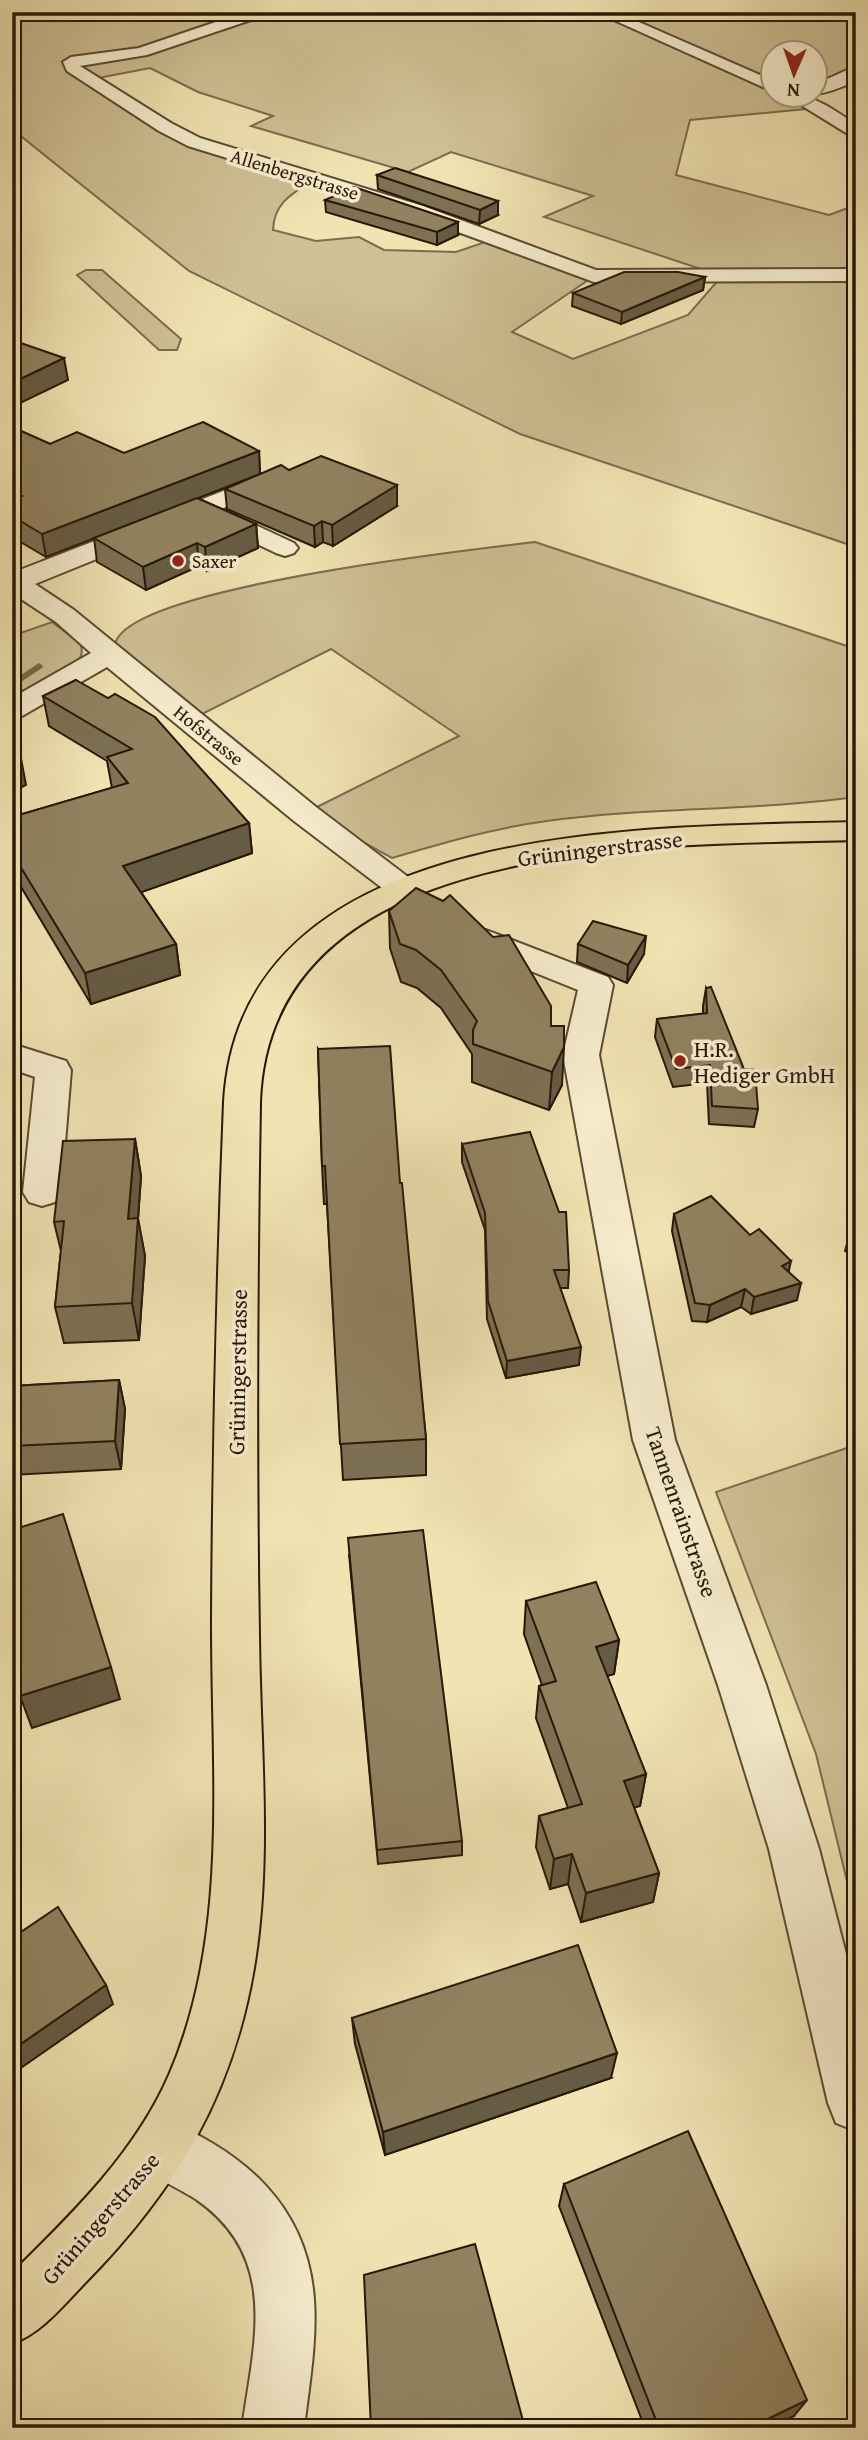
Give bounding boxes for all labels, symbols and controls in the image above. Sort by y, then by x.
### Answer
north arrow [760,38,830,108]
text: N [786,77,800,105]
street label: Allenbergstrasse [227,141,363,207]
place label: Saxer [192,547,237,575]
marker: Saxer [170,553,186,569]
street label: Hofstrasse [168,698,250,772]
street label: Grüningerstrasse [516,822,684,874]
place label: H.R. Hediger GmbH [694,1032,835,1091]
marker: H.R. Hediger GmbH [672,1053,688,1069]
street label: Grüningerstrasse [219,1289,255,1455]
street label: Tannenrainstrasse [637,1422,727,1602]
street label: Grüningerstrasse [33,2145,167,2291]

